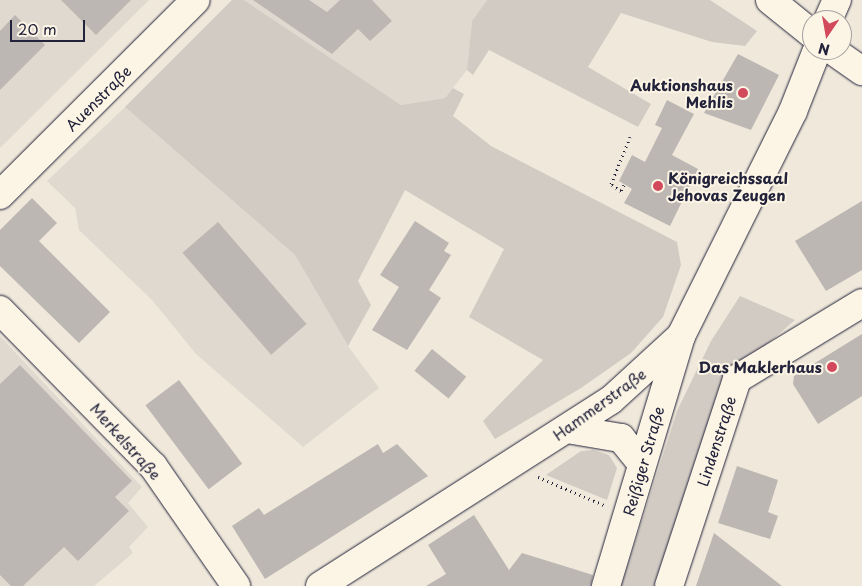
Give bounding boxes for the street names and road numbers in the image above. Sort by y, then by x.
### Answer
street label: Auenstraße [62,62,134,134]
street label: Hammerstraße [549,364,649,444]
street label: Lindenstraße [693,394,739,488]
street label: Merkelstraße [87,399,165,483]
street label: Reißiger Straße [619,404,667,518]

